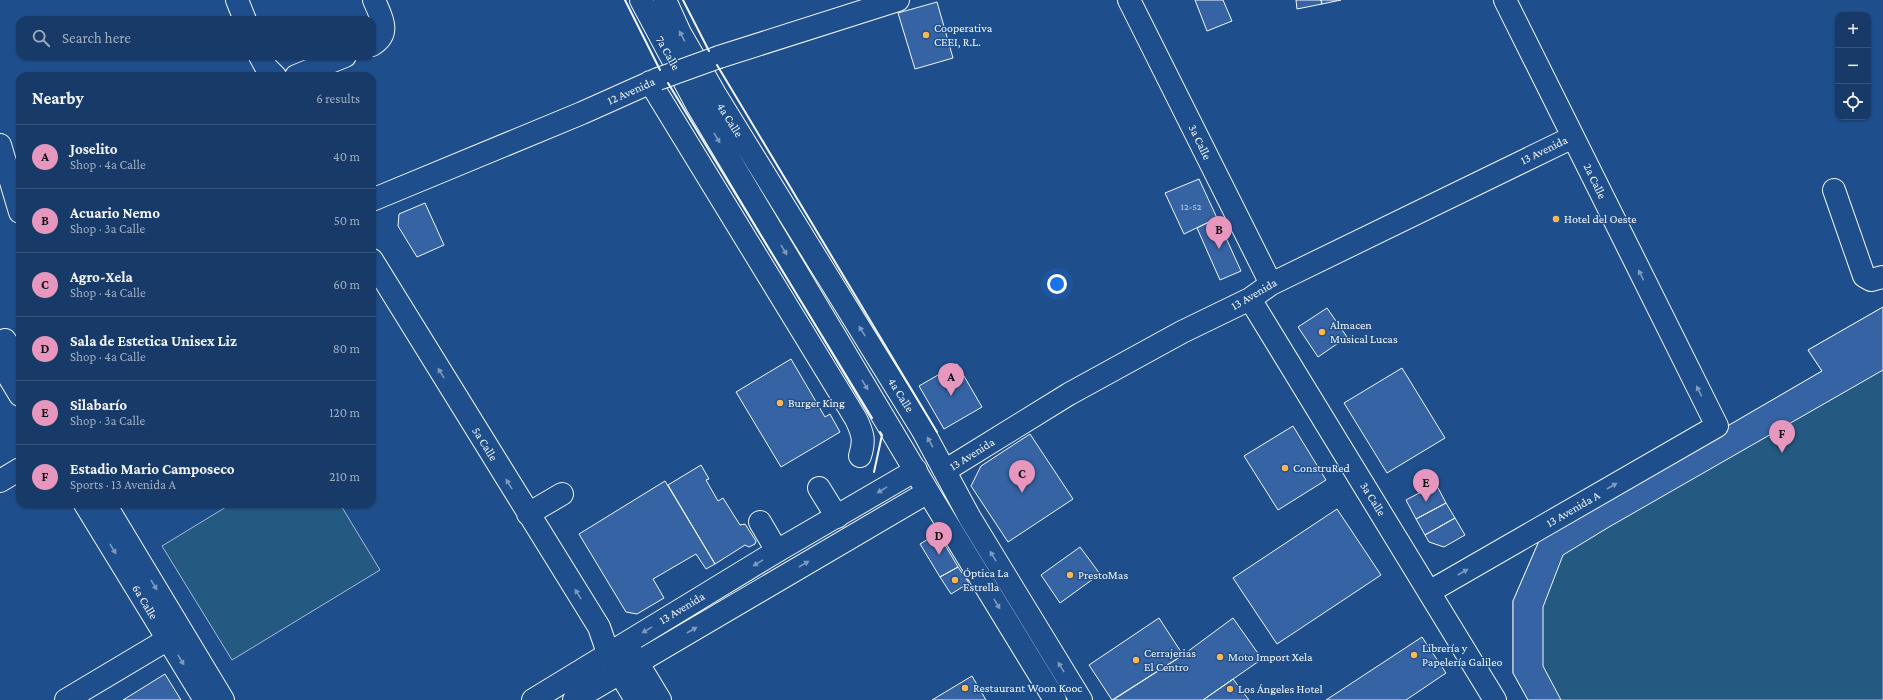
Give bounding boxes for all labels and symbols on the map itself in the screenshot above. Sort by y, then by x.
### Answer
place label: Cooperativa CEEI, R.L. [934,21,993,49]
one-way arrow [679,30,685,41]
marker: Cooperativa CEEI, R.L. [921,30,931,40]
street label: 7a Calle [653,33,683,73]
street label: 12 Avenida [605,74,657,108]
street label: 4a Calle [714,100,746,140]
street label: 3a Calle [1185,122,1215,162]
one-way arrow [713,132,720,144]
street label: 13 Avenida [1518,132,1570,167]
street label: 2a Calle [1580,161,1610,201]
house number: 12-52 [1181,201,1202,212]
place label: Hotel del Oeste [1564,212,1637,226]
marker: Hotel del Oeste [1551,214,1561,224]
pin: B [1206,216,1232,249]
one-way arrow [780,244,787,256]
one-way arrow [1638,269,1644,281]
your location [1047,274,1067,294]
street label: 13 Avenida [1229,275,1280,313]
place label: Almacen Musical Lucas [1330,318,1398,346]
one-way arrow [858,325,865,337]
marker: Almacen Musical Lucas [1317,327,1327,337]
pin: A [938,363,964,396]
one-way arrow [438,367,445,379]
street label: 4a Calle [885,375,917,415]
one-way arrow [861,379,868,391]
one-way arrow [1696,386,1702,397]
place label: Burger King [788,396,845,410]
marker: Burger King [775,398,785,408]
pin: F [1769,420,1795,453]
street label: 5a Calle [469,424,501,464]
street label: 13 Avenida [947,434,998,473]
one-way arrow [926,436,933,448]
pin: C [1009,460,1035,493]
place label: ConstruRed [1293,461,1351,475]
marker: ConstruRed [1280,463,1290,473]
pin: E [1413,469,1439,502]
one-way arrow [506,478,513,490]
street label: 3a Calle [1357,479,1389,519]
one-way arrow [1606,483,1618,490]
one-way arrow [876,487,888,494]
street label: 13 Avenida A [1544,488,1603,530]
pin: D [926,522,952,555]
one-way arrow [109,544,117,554]
one-way arrow [990,550,997,562]
one-way arrow [752,559,764,566]
one-way arrow [798,561,810,568]
place label: Óptica La Estrella [963,566,1009,594]
place label: PrestoMas [1078,568,1128,582]
one-way arrow [1457,569,1469,576]
marker: PrestoMas [1065,570,1075,580]
marker: Óptica La Estrella [950,575,960,585]
one-way arrow [151,579,158,591]
street label: 6a Calle [129,582,161,622]
one-way arrow [575,588,582,600]
street label: 13 Avenida [657,589,708,627]
one-way arrow [993,599,1001,609]
one-way arrow [641,626,653,633]
one-way arrow [686,627,698,634]
place label: Librería y Papelería Galileo [1422,641,1502,669]
place label: Cerrajerias El Centro [1144,646,1196,674]
place label: Moto Import Xela [1228,650,1313,664]
marker: Librería y Papelería Galileo [1409,650,1419,660]
marker: Moto Import Xela [1215,652,1225,662]
one-way arrow [177,654,184,666]
marker: Cerrajerias El Centro [1131,655,1141,665]
one-way arrow [1057,661,1064,673]
place label: Restaurant Woon Kooc [973,681,1082,695]
place label: Los Ángeles Hotel [1238,682,1323,696]
marker: Restaurant Woon Kooc [960,683,970,693]
marker: Los Ángeles Hotel [1225,684,1235,694]

